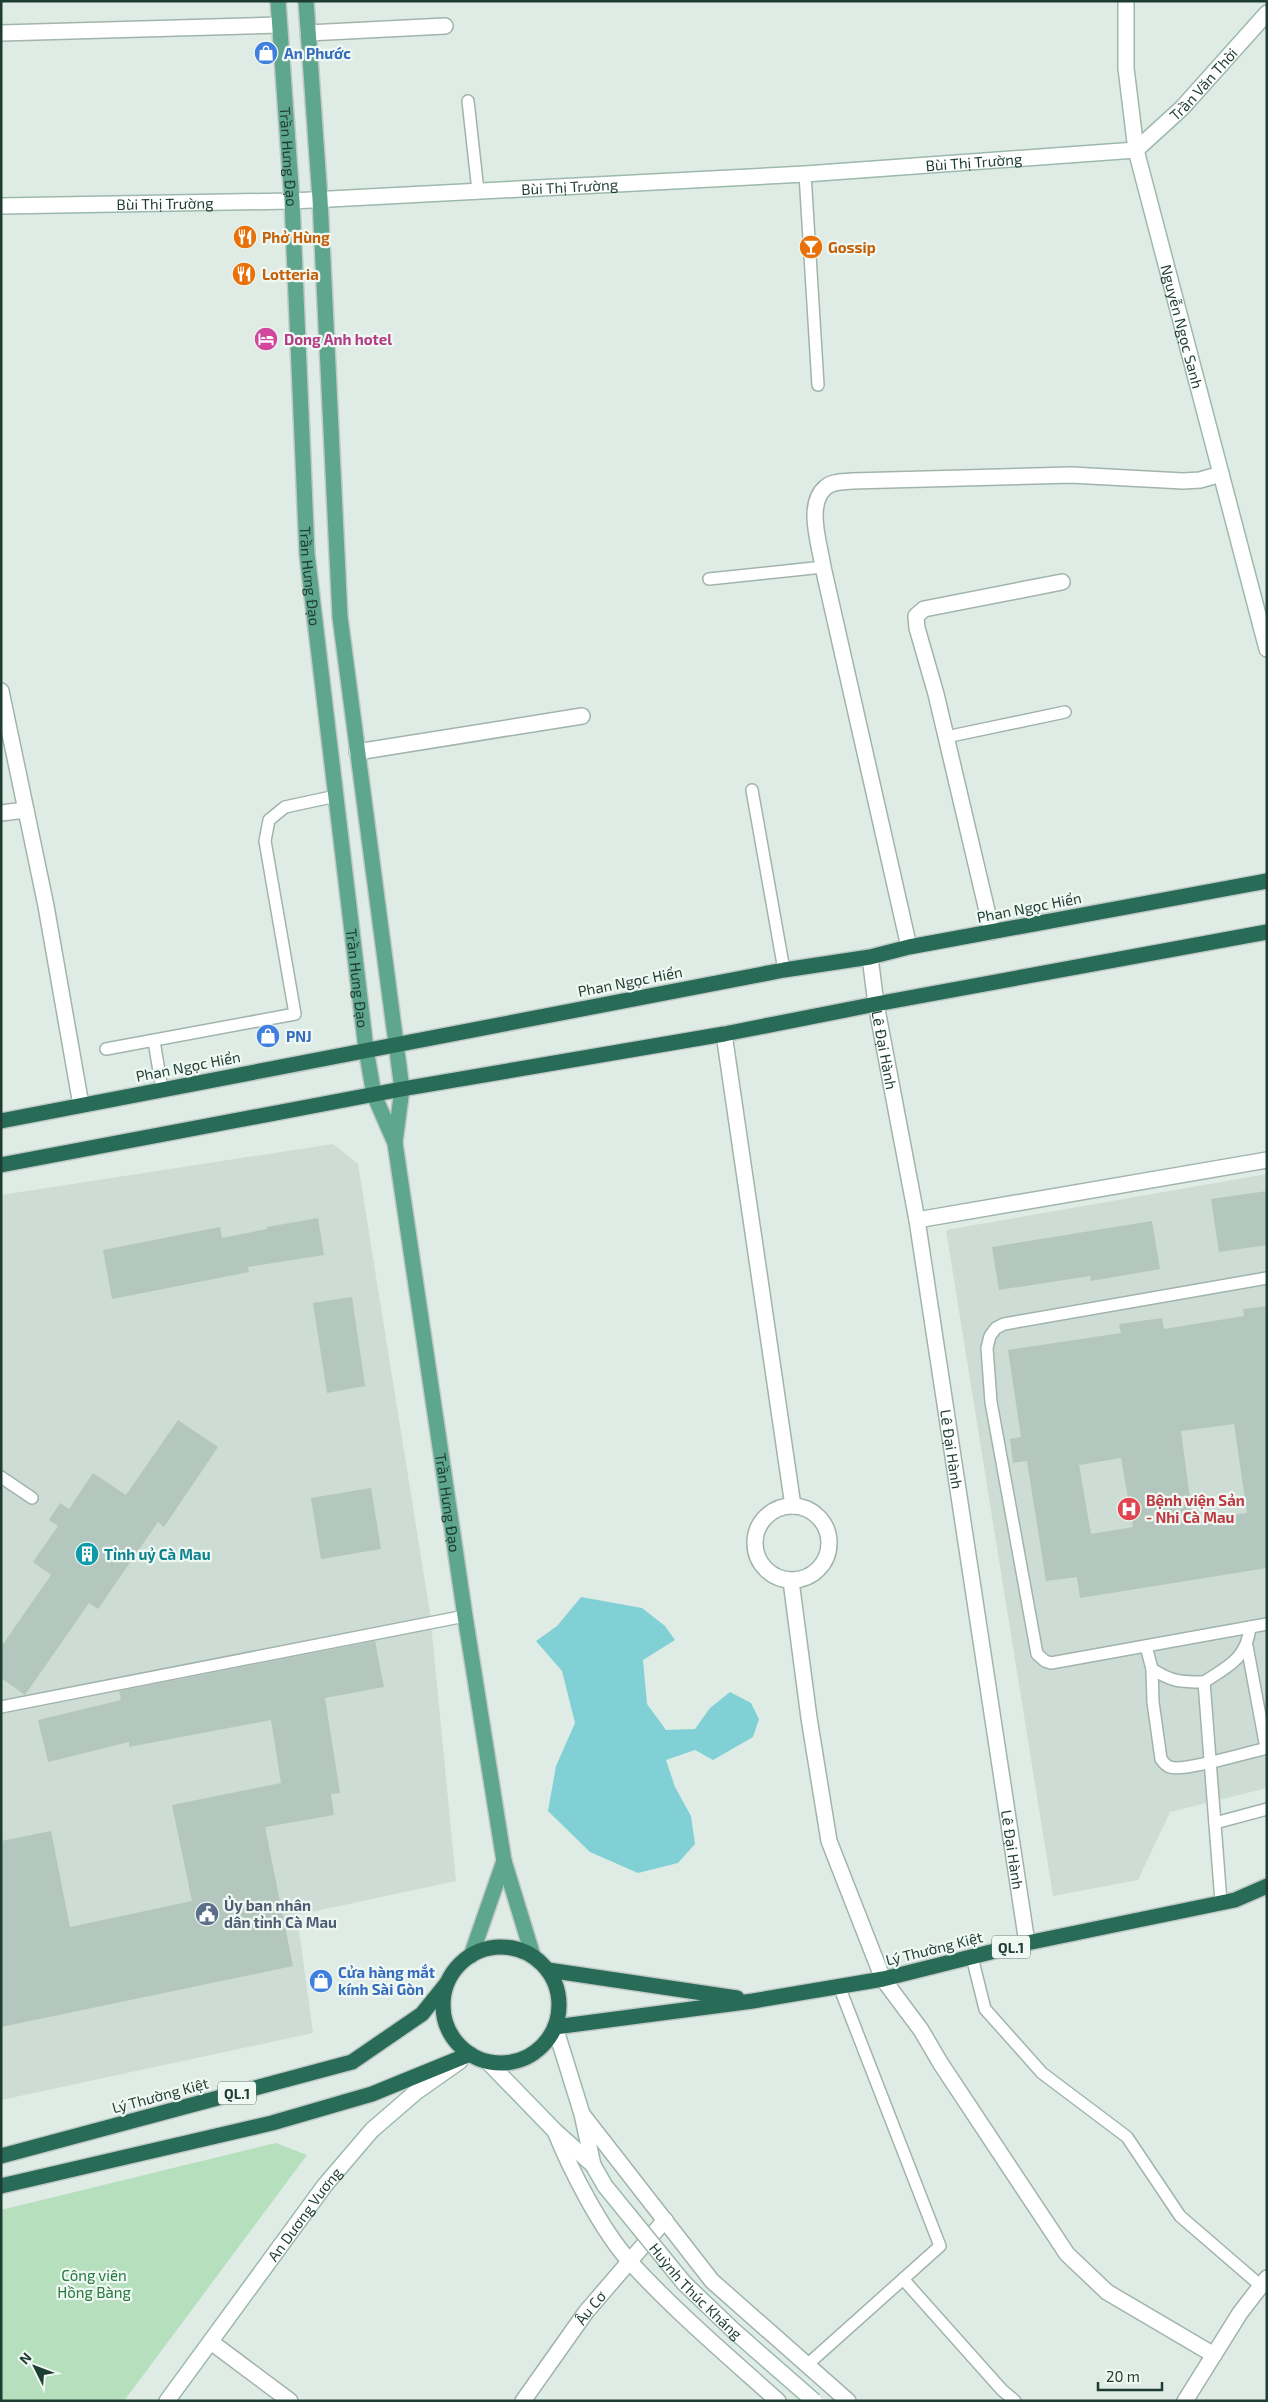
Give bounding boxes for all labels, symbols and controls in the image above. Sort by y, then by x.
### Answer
shop icon: An Phước [253,40,279,66]
place label: An Phước [284,44,351,62]
street label: Trần Văn Thời [1166,44,1241,124]
street label: Trần Hưng Đạo [276,106,301,207]
street label: Bùi Thị Trường [925,149,1023,174]
street label: Bùi Thị Trường [521,175,619,198]
street label: Bùi Thị Trường [116,193,214,213]
restaurant icon: Phở Hùng [232,224,258,250]
place label: Phở Hùng [262,228,330,246]
bar icon: Gossip [798,234,824,260]
place label: Gossip [828,238,876,256]
restaurant icon: Lotteria [231,261,257,287]
street label: Nguyễn Ngọc Sanh [1157,262,1207,390]
place label: Lotteria [262,265,319,283]
hotel icon: Dong Anh hotel [253,326,279,352]
place label: Dong Anh hotel [284,330,392,348]
street label: Trần Hưng Đạo [297,526,324,627]
street label: Phan Ngọc Hiển [975,888,1083,926]
street label: Trần Hưng Đạo [343,928,372,1029]
street label: Phan Ngọc Hiển [576,962,684,1000]
street label: Lê Đại Hành [868,1009,901,1091]
shop icon: PNJ [255,1023,281,1049]
place label: PNJ [286,1027,312,1045]
street label: Phan Ngọc Hiển [134,1047,242,1085]
street label: Lê Đại Hành [937,1408,967,1490]
street label: Trần Hưng Đạo [432,1452,464,1553]
place label: Bệnh viện Sản - Nhi Cà Mau [1146,1491,1245,1526]
hospital icon: Bệnh viện Sản - Nhi Cà Mau [1116,1496,1142,1522]
building icon: Tỉnh uỷ Cà Mau [74,1541,100,1567]
place label: Tỉnh uỷ Cà Mau [104,1545,211,1564]
street label: Lê Đại Hành [998,1809,1028,1891]
place label: Ủy ban nhân dân tỉnh Cà Mau [224,1895,337,1931]
public building icon: Ủy ban nhân dân tỉnh Cà Mau [194,1901,220,1927]
street label: Lý Thường Kiệt [884,1927,985,1969]
road number: QL.1 [992,1935,1030,1958]
place label: Cửa hàng mắt kính Sài Gòn [338,1963,435,1998]
shop icon: Cửa hàng mắt kính Sài Gòn [308,1968,334,1994]
street label: Lý Thường Kiệt [110,2073,210,2117]
road number: QL.1 [218,2082,256,2104]
street label: An Dương Vương [263,2163,346,2265]
street label: Huỳnh Thúc Kháng [646,2239,746,2343]
park label: Công viên Hồng Bàng [57,2266,131,2301]
street label: Âu Cơ [571,2287,609,2328]
north arrow [10,2342,60,2392]
text: N [15,2349,35,2367]
scale bar [1098,2360,1162,2392]
text: 20 m [1106,2367,1140,2385]

